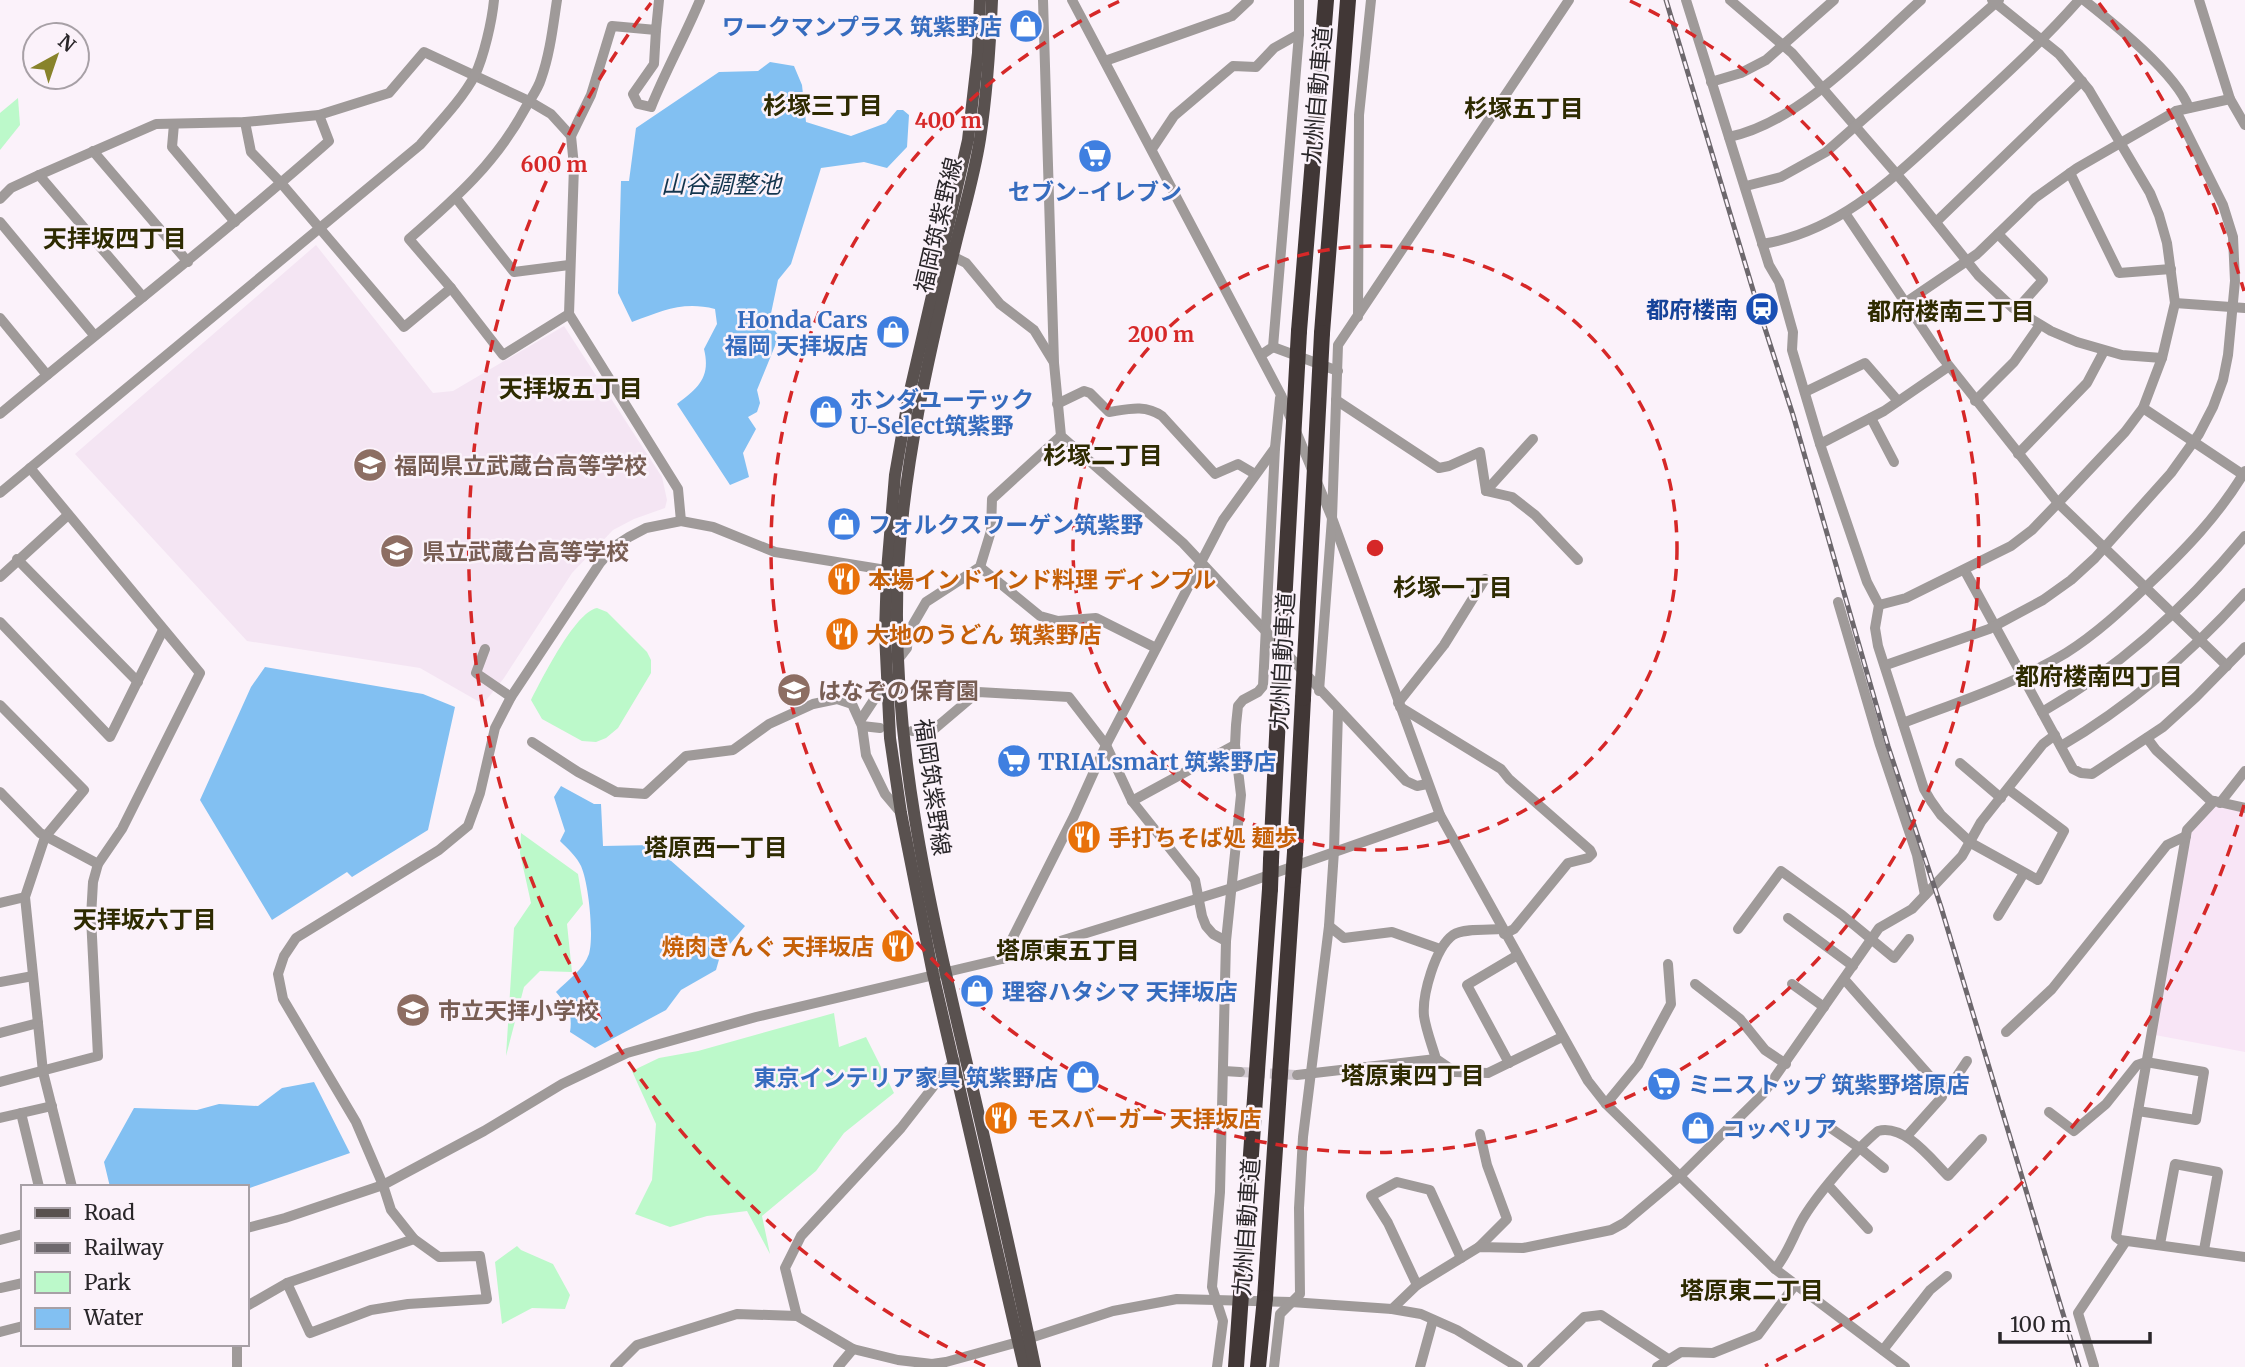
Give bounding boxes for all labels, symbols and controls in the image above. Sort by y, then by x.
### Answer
shop icon: ワークマンプラス 筑紫野店 [1007,7,1045,45]
place label: ワークマンプラス 筑紫野店 [722,12,1002,41]
north arrow [21,21,91,91]
street label: 九州自動車道 [1297,25,1337,165]
text: N [53,29,80,57]
district label: 杉塚三丁目 [763,90,883,121]
district label: 杉塚五丁目 [1464,93,1584,124]
text: 400 m [914,107,982,134]
supermarket icon: セブン-イレブン [1076,137,1114,175]
text: 600 m [521,151,587,178]
street label: 福岡筑紫野線 [908,155,968,295]
water label: 山谷調整池 [661,169,783,200]
place label: セブン-イレブン [1008,177,1182,206]
district label: 天拝坂四丁目 [43,223,187,254]
station icon: 都府楼南 [1743,290,1781,328]
place label: 都府楼南 [1646,295,1738,324]
district label: 都府楼南三丁目 [1867,296,2035,327]
place label: Honda Cars 福岡 天拝坂店 [725,305,868,360]
shop icon: Honda Cars 福岡 天拝坂店 [874,313,912,351]
text: 200 m [1128,321,1194,348]
district label: 天拝坂五丁目 [499,373,643,404]
place label: ホンダユーテック U-Select筑紫野 [850,385,1034,440]
shop icon: ホンダユーテック U-Select筑紫野 [807,393,845,431]
district label: 杉塚二丁目 [1043,440,1163,471]
school or university icon: 福岡県立武蔵台高等学校 [351,446,389,484]
place label: 福岡県立武蔵台高等学校 [394,451,647,480]
shop icon: フォルクスワーゲン筑紫野 [825,505,863,543]
place label: フォルクスワーゲン筑紫野 [868,510,1143,539]
school or university icon: 県立武蔵台高等学校 [378,532,416,570]
centre of rings [1363,536,1387,560]
place label: 県立武蔵台高等学校 [422,537,629,566]
restaurant icon: 本場インドインド料理 ディンプル [825,560,863,598]
place label: 本場インドインド料理 ディンプル [868,565,1216,594]
district label: 杉塚一丁目 [1393,572,1513,603]
street label: 九州自動車道 [1264,591,1300,731]
restaurant icon: 大地のうどん 筑紫野店 [823,615,861,653]
place label: 大地のうどん 筑紫野店 [866,620,1101,649]
district label: 都府楼南四丁目 [2015,661,2183,692]
school or university icon: はなぞの保育園 [775,671,813,709]
place label: はなぞの保育園 [818,676,979,705]
street label: 福岡筑紫野線 [909,717,957,857]
supermarket icon: TRIALsmart 筑紫野店 [995,742,1033,780]
place label: TRIALsmart 筑紫野店 [1038,747,1276,776]
restaurant icon: 手打ちそば処 麺歩 [1065,818,1103,856]
place label: 手打ちそば処 麺歩 [1108,823,1297,852]
district label: 塔原西一丁目 [644,832,788,863]
district label: 天拝坂六丁目 [73,904,217,935]
restaurant icon: 焼肉きんぐ 天拝坂店 [879,927,917,965]
place label: 焼肉きんぐ 天拝坂店 [662,932,874,961]
district label: 塔原東五丁目 [996,935,1140,966]
shop icon: 理容ハタシマ 天拝坂店 [958,972,996,1010]
place label: 理容ハタシマ 天拝坂店 [1002,977,1237,1006]
school or university icon: 市立天拝小学校 [394,991,432,1029]
place label: 市立天拝小学校 [438,996,599,1025]
shop icon: 東京インテリア家具 筑紫野店 [1064,1058,1102,1096]
district label: 塔原東四丁目 [1341,1060,1485,1091]
place label: 東京インテリア家具 筑紫野店 [754,1063,1058,1092]
supermarket icon: ミニストップ 筑紫野塔原店 [1645,1065,1683,1103]
place label: ミニストップ 筑紫野塔原店 [1688,1070,1969,1099]
restaurant icon: モスバーガー 天拝坂店 [982,1099,1020,1137]
place label: モスバーガー 天拝坂店 [1026,1104,1261,1133]
shop icon: コッペリア [1679,1109,1717,1147]
place label: コッペリア [1722,1114,1837,1143]
street label: 九州自動車道 [1227,1157,1265,1297]
legend [21,1185,248,1346]
text: Road [84,1199,135,1226]
text: Railway [84,1234,165,1261]
text: Park [84,1269,131,1296]
district label: 塔原東二丁目 [1680,1275,1824,1306]
scale bar [2000,1300,2150,1344]
text: Water [83,1304,143,1331]
text: 100 m [2010,1311,2072,1338]

